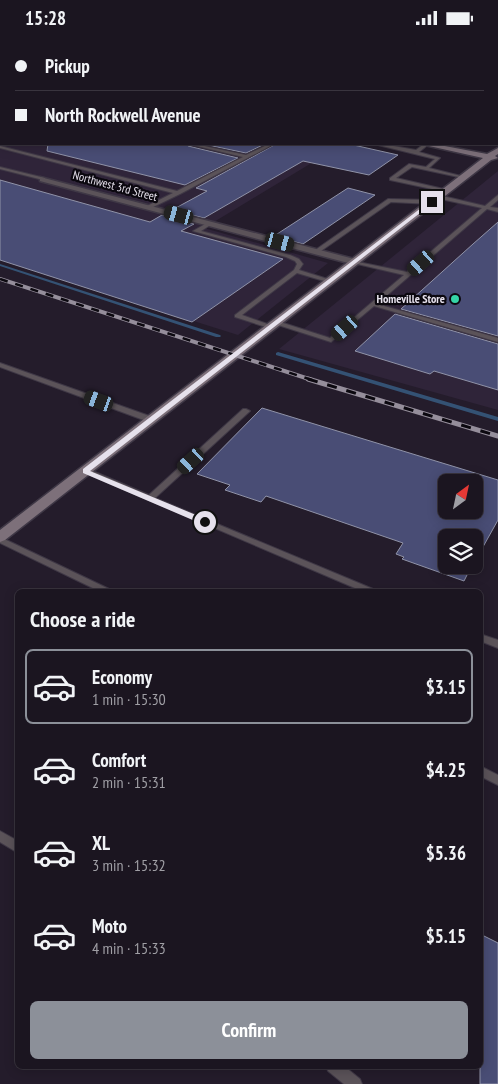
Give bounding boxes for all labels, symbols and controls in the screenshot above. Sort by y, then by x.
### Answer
text: 15:28 [25,6,66,30]
text: Pickup [45,54,90,78]
text: North Rockwell Avenue [45,103,201,127]
street label: Northwest 3rd Street [71,167,160,204]
route end [421,191,443,213]
car [162,204,195,226]
car [263,231,296,253]
car [404,247,437,279]
place label: Homeville Store [377,291,445,306]
marker: Homeville Store [449,293,461,305]
car [328,312,361,344]
car [82,389,115,413]
car [174,445,207,477]
north arrow [438,474,482,519]
map controls [438,474,483,574]
route start [194,511,216,533]
button: layers [438,529,483,574]
text: Choose a ride [30,605,135,633]
icon: car [32,664,77,709]
text: Economy [92,665,152,689]
text: $3.15 [426,675,466,699]
text: 1 min · 15:30 [92,689,166,709]
icon: car [32,747,77,792]
text: Comfort [92,748,146,772]
text: $4.25 [426,758,466,782]
text: 2 min · 15:31 [92,772,166,792]
icon: car [32,830,77,875]
text: XL [92,831,110,855]
text: $5.36 [426,841,466,865]
text: 3 min · 15:32 [92,855,166,875]
icon: car [32,913,77,958]
text: Moto [92,914,127,938]
text: $5.15 [426,924,466,948]
text: 4 min · 15:33 [92,938,166,958]
button: Confirm [30,1001,468,1059]

